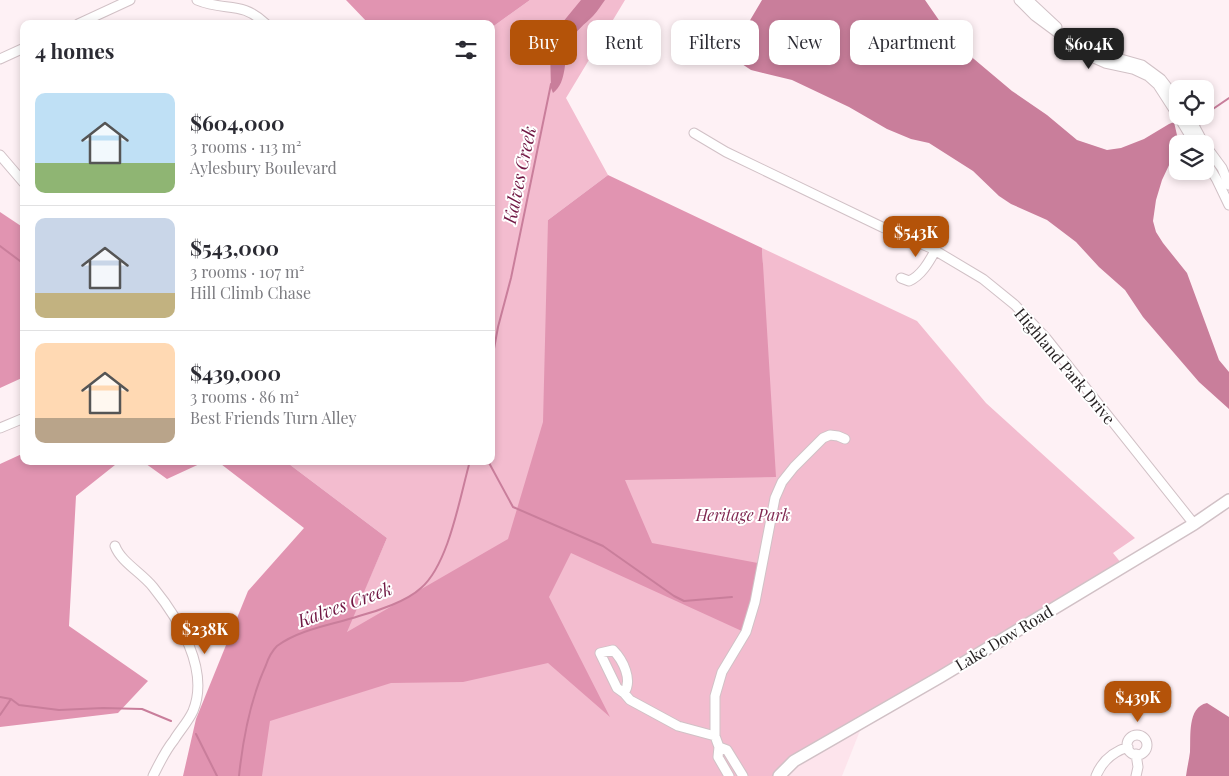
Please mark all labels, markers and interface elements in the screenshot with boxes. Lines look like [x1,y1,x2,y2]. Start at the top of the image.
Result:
chip: Buy [510,20,577,65]
chip: Rent [587,20,661,65]
chip: Filters [671,20,759,65]
chip: New [769,20,840,65]
chip: Apartment [850,20,973,65]
pin: $604K [1054,28,1124,70]
text: $604K [1065,33,1113,54]
text: 4 homes [35,36,114,64]
icon: filters [452,36,480,64]
map controls [1169,80,1214,180]
button: locate [1169,80,1214,125]
text: $604,000 [190,108,285,136]
icon: home [75,113,135,173]
water label: Kalves Creek [497,124,541,227]
button: layers [1169,135,1214,180]
text: 3 rooms · 113 m² [190,136,301,157]
text: Aylesbury Boulevard [190,157,337,178]
pin: $543K [881,216,951,258]
text: $543K [894,221,938,242]
text: $543,000 [190,233,279,261]
icon: home [75,238,135,298]
text: 3 rooms · 107 m² [190,261,305,282]
text: Hill Climb Chase [190,282,311,303]
street label: Highland Park Drive [1010,303,1120,428]
text: $439,000 [190,358,281,386]
icon: home [75,363,135,423]
text: 3 rooms · 86 m² [190,386,299,407]
text: Best Friends Turn Alley [190,407,357,428]
park label: Heritage Park [695,504,790,525]
water label: Kalves Creek [293,576,395,633]
street label: Lake Dow Road [951,600,1056,675]
pin: $238K [170,612,240,655]
text: $238K [182,618,228,639]
pin: $439K [1103,680,1173,723]
text: $439K [1115,686,1161,707]

